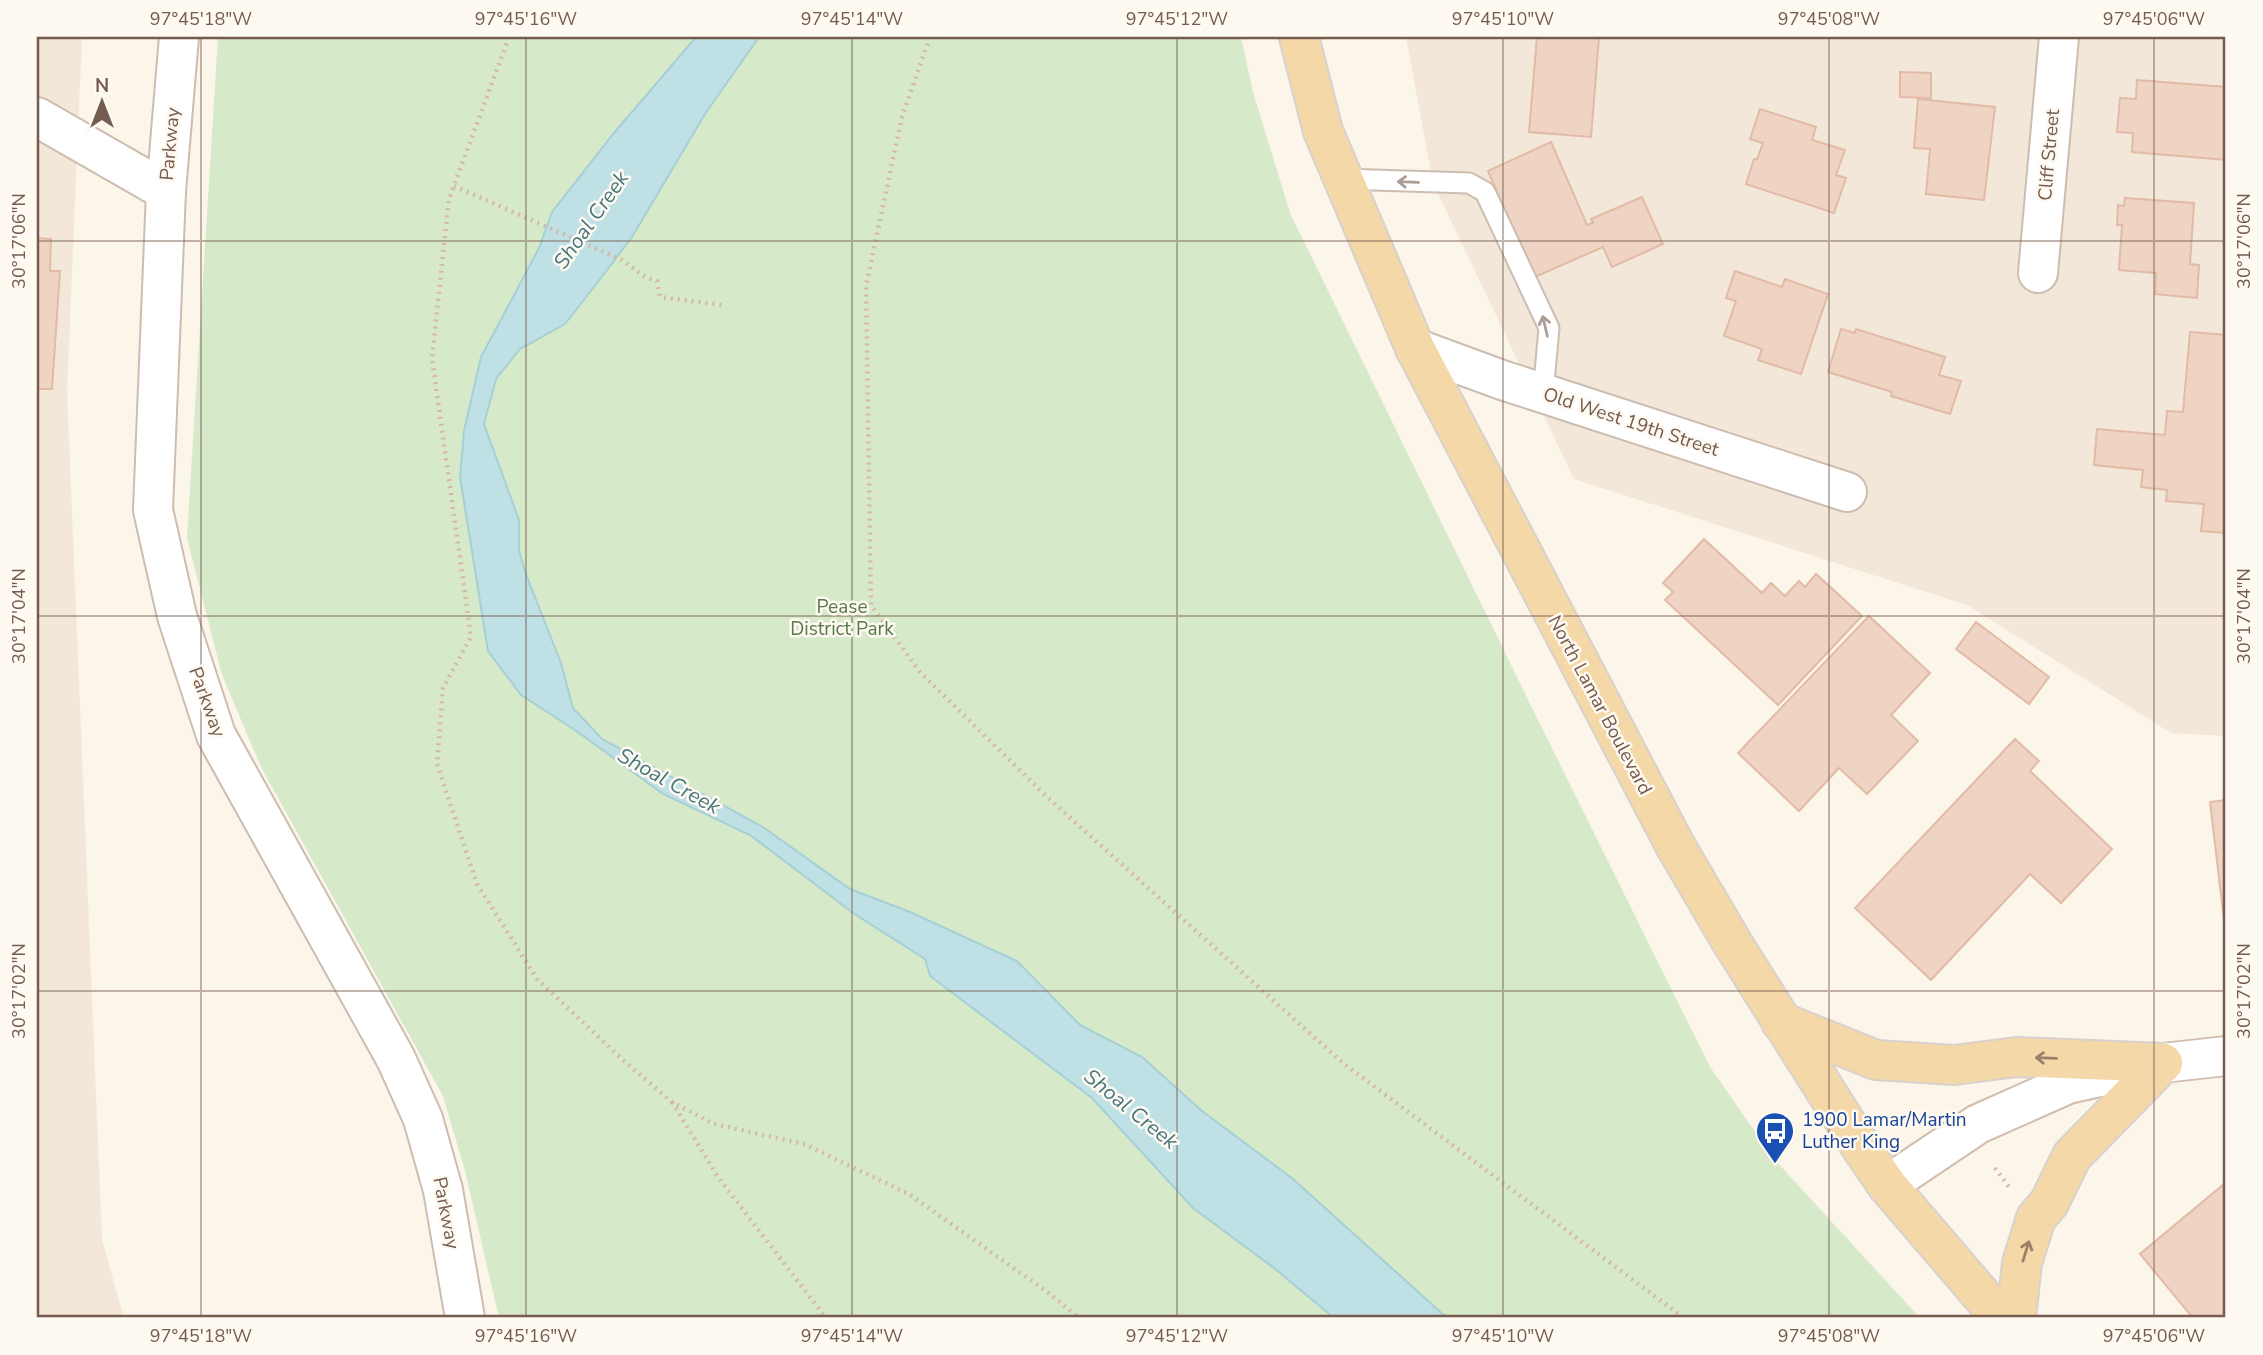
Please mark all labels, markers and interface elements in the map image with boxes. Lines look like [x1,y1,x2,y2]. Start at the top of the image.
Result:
text: 97°45'18"W [150,7,252,31]
text: 97°45'16"W [475,7,577,31]
text: 97°45'14"W [801,7,903,31]
text: 97°45'12"W [1126,7,1228,31]
text: 97°45'10"W [1452,7,1554,31]
text: 97°45'08"W [1778,7,1880,31]
text: 97°45'06"W [2103,7,2205,31]
north arrow [66,66,136,136]
text: N [95,73,109,99]
street label: Parkway [154,106,186,182]
street label: Cliff Street [2032,108,2066,202]
water label: Shoal Creek [547,165,635,275]
one-way arrow [1396,175,1419,188]
text: 30°17'06"N [7,193,31,289]
text: 30°17'06"N [2232,193,2256,289]
one-way arrow [1538,316,1551,338]
street label: Old West 19th Street [1540,381,1723,463]
text: 30°17'04"N [7,568,31,664]
text: 30°17'04"N [2232,568,2256,664]
park label: Pease District Park [790,594,894,642]
street label: North Lamar Boulevard [1542,611,1658,799]
street label: Parkway [182,663,232,741]
water label: Shoal Creek [613,741,726,821]
text: 30°17'02"N [7,943,31,1039]
text: 30°17'02"N [2232,943,2256,1039]
one-way arrow [2035,1052,2058,1065]
water label: Shoal Creek [1078,1062,1184,1156]
place label: 1900 Lamar/Martin Luther King [1802,1107,1967,1155]
bus stop icon: 1900 Lamar/Martin Luther King [1754,1110,1796,1165]
street label: Parkway [426,1175,466,1252]
one-way arrow [2020,1240,2033,1262]
text: 97°45'18"W [150,1324,252,1348]
text: 97°45'16"W [475,1324,577,1348]
text: 97°45'14"W [801,1324,903,1348]
text: 97°45'12"W [1126,1324,1228,1348]
text: 97°45'10"W [1452,1324,1554,1348]
text: 97°45'08"W [1778,1324,1880,1348]
text: 97°45'06"W [2103,1324,2205,1348]

